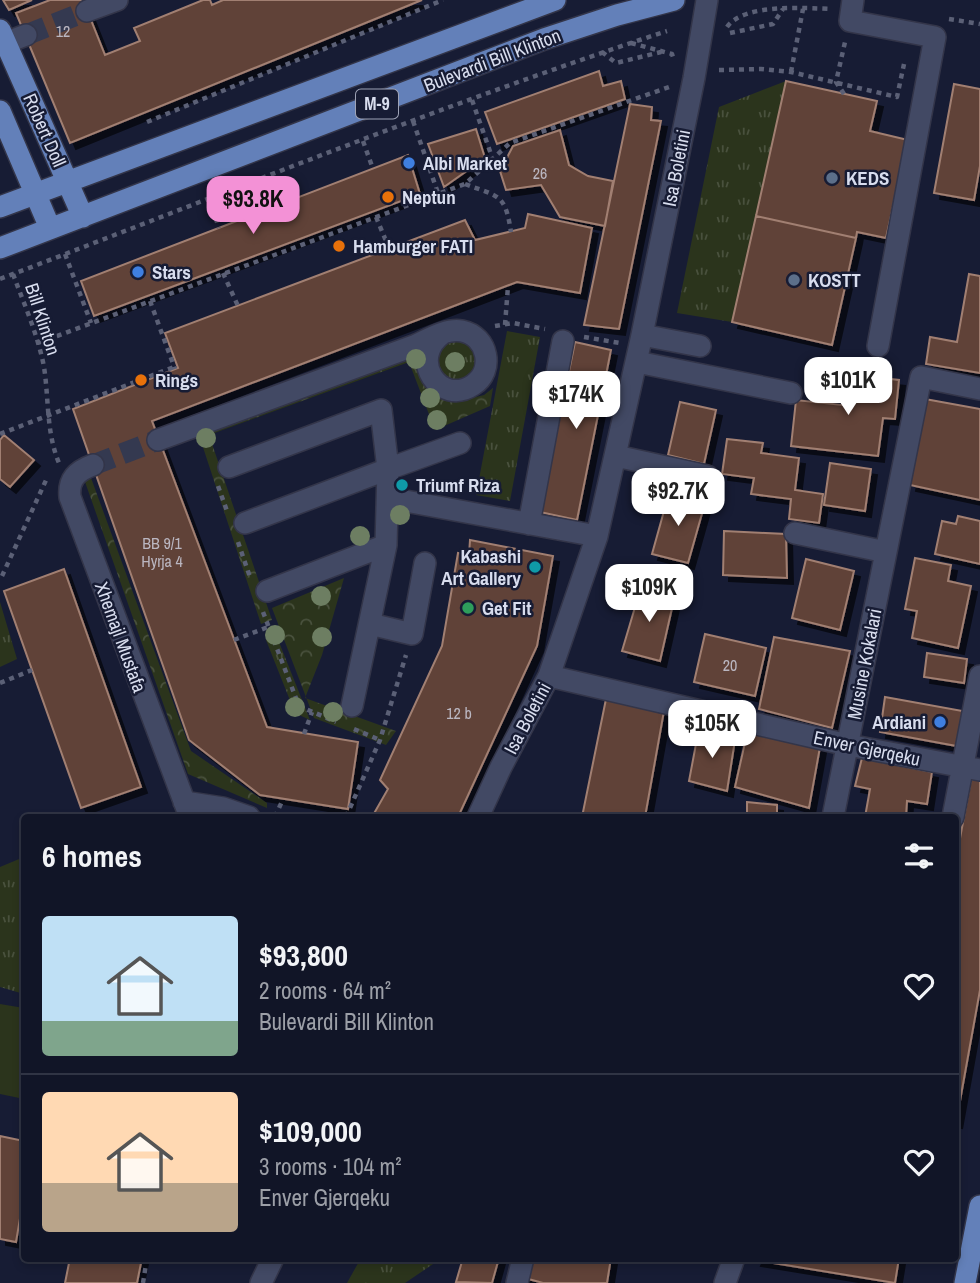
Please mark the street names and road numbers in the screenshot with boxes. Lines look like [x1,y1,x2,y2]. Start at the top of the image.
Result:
street label: Bulevardi Bill Klinton [420,22,564,98]
street label: Robert Doll [17,89,73,171]
road number: M-9 [356,90,398,119]
street label: Isa Boletini [656,127,696,209]
street label: Bill Klinton [19,280,67,358]
street label: Xhemajl Mustafa [89,578,153,696]
street label: Musine Kokalari [840,606,888,722]
street label: Isa Boletini [497,677,557,759]
street label: Enver Gjerqeku [811,724,923,772]

